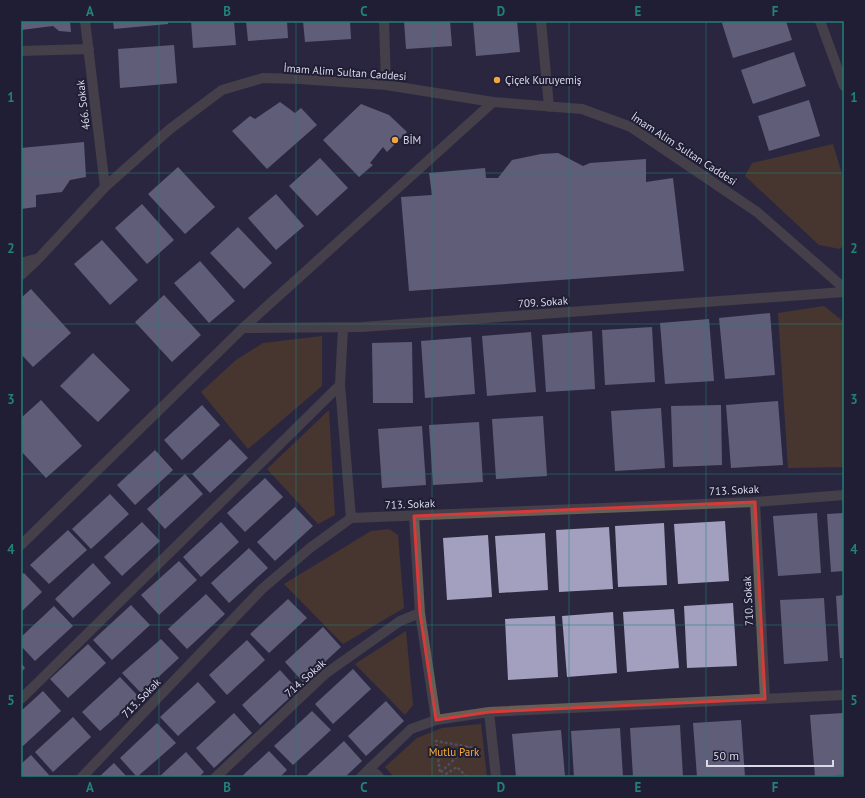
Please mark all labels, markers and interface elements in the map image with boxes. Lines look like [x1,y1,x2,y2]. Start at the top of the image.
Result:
text: A [86,3,94,20]
text: B [223,3,231,20]
text: C [360,3,368,20]
text: D [497,3,505,20]
text: E [635,3,642,20]
text: F [772,3,779,20]
street label: İmam Alim Sultan Caddesi [283,61,407,83]
place label: Çiçek Kuruyemiş [505,73,582,87]
marker: Çiçek Kuruyemiş [492,75,502,85]
street label: 466. Sokak [73,79,93,131]
text: 1 [7,89,15,106]
text: 1 [850,89,858,106]
street label: İmam Alim Sultan Caddesi [629,110,740,188]
place label: BİM [403,133,421,147]
marker: BİM [390,135,400,145]
text: 2 [7,240,15,257]
text: 2 [850,240,858,257]
street label: 709. Sokak [517,293,569,311]
text: 3 [7,391,15,408]
text: 3 [850,391,858,408]
street label: 713. Sokak [709,482,760,498]
street label: 713. Sokak [385,496,436,512]
text: 4 [7,541,15,558]
text: 4 [850,541,858,558]
street label: 710. Sokak [740,575,756,626]
street label: 714. Sokak [282,656,329,700]
street label: 713. Sokak [119,675,164,721]
text: 5 [7,692,15,709]
text: 5 [850,692,858,709]
scale bar [707,742,833,768]
park label: Mutlu Park [429,745,480,759]
text: 50 m [713,748,739,763]
text: A [86,779,94,796]
text: B [223,779,231,796]
text: C [360,779,368,796]
text: D [497,779,505,796]
text: E [635,779,642,796]
text: F [772,779,779,796]

